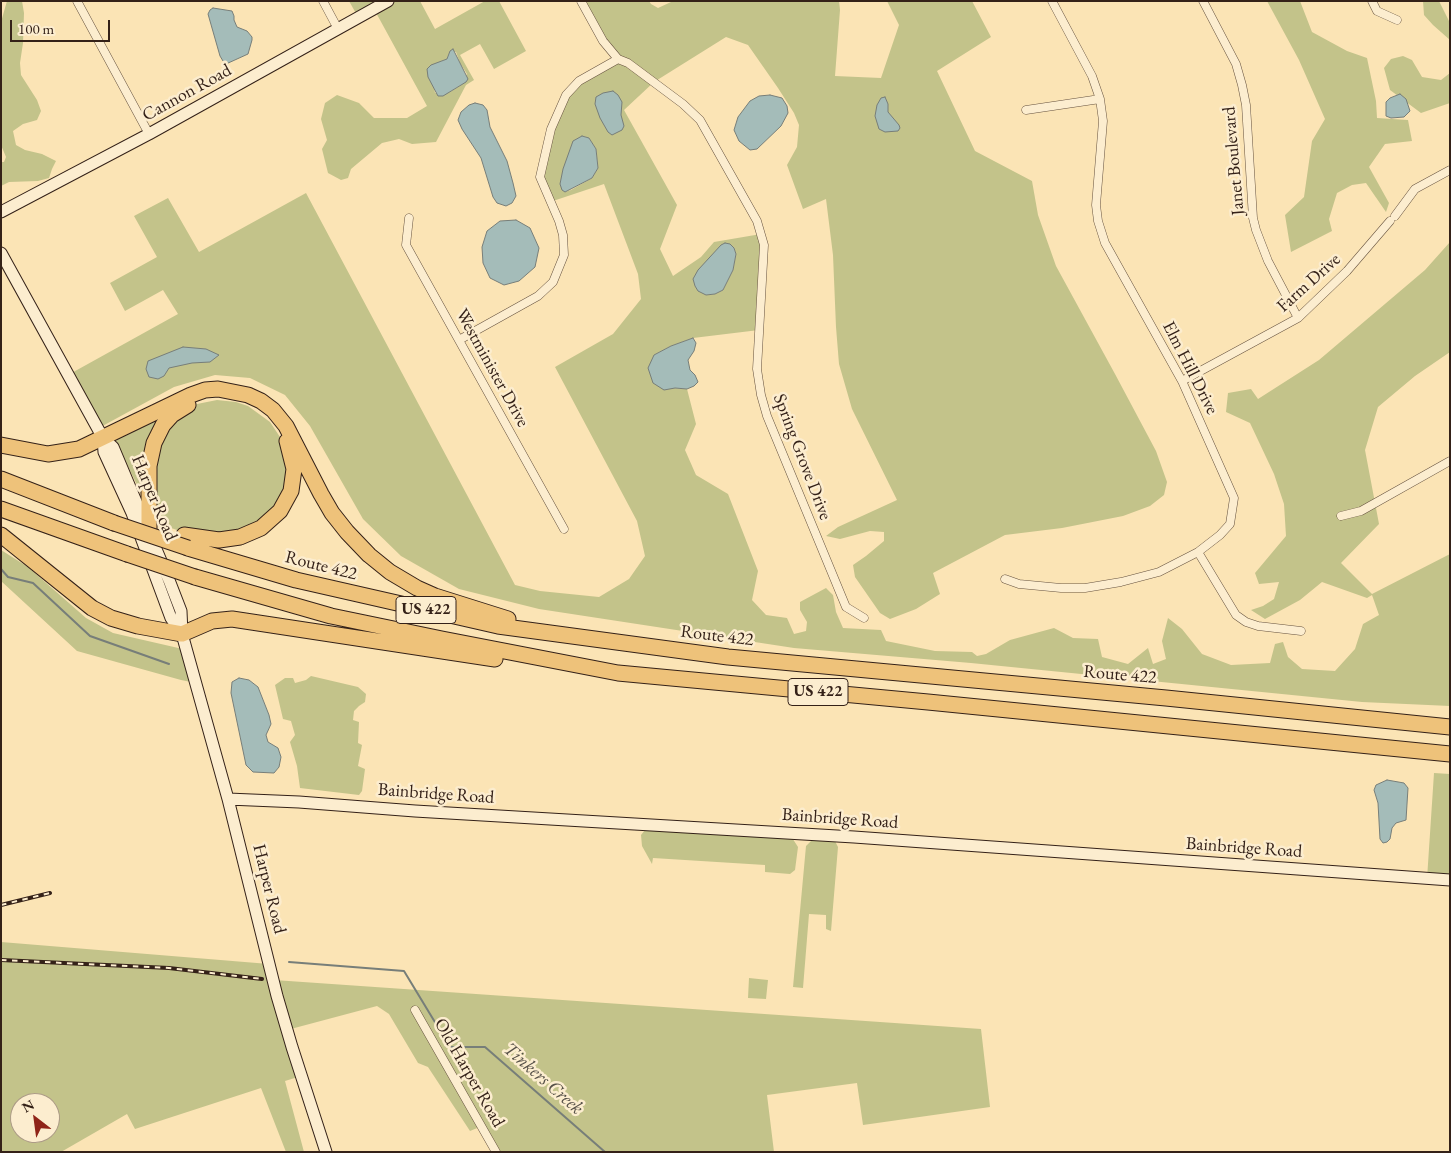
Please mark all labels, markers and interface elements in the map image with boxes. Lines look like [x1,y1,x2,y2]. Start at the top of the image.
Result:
scale bar [12,10,112,42]
text: 100 m [18,19,54,38]
street label: Cannon Road [139,60,235,126]
street label: Janet Boulevard [1218,106,1250,216]
street label: Farm Drive [1273,249,1345,317]
street label: Westminister Drive [451,305,533,431]
street label: Elm Hill Drive [1157,318,1223,418]
street label: Spring Grove Drive [768,391,836,523]
street label: Harper Road [126,452,182,544]
street label: Route 422 [283,547,359,585]
road number: US 422 [396,596,456,624]
street label: Route 422 [679,621,755,651]
street label: Route 422 [1082,661,1158,689]
road number: US 422 [788,679,848,706]
street label: Bainbridge Road [377,779,495,809]
street label: Bainbridge Road [781,804,899,834]
street label: Bainbridge Road [1185,833,1303,863]
street label: Harper Road [247,842,291,936]
street label: Old Harper Road [429,1015,509,1131]
water label: Tinkers Creek [498,1038,588,1120]
north arrow [10,1093,60,1143]
text: N [19,1095,37,1117]

